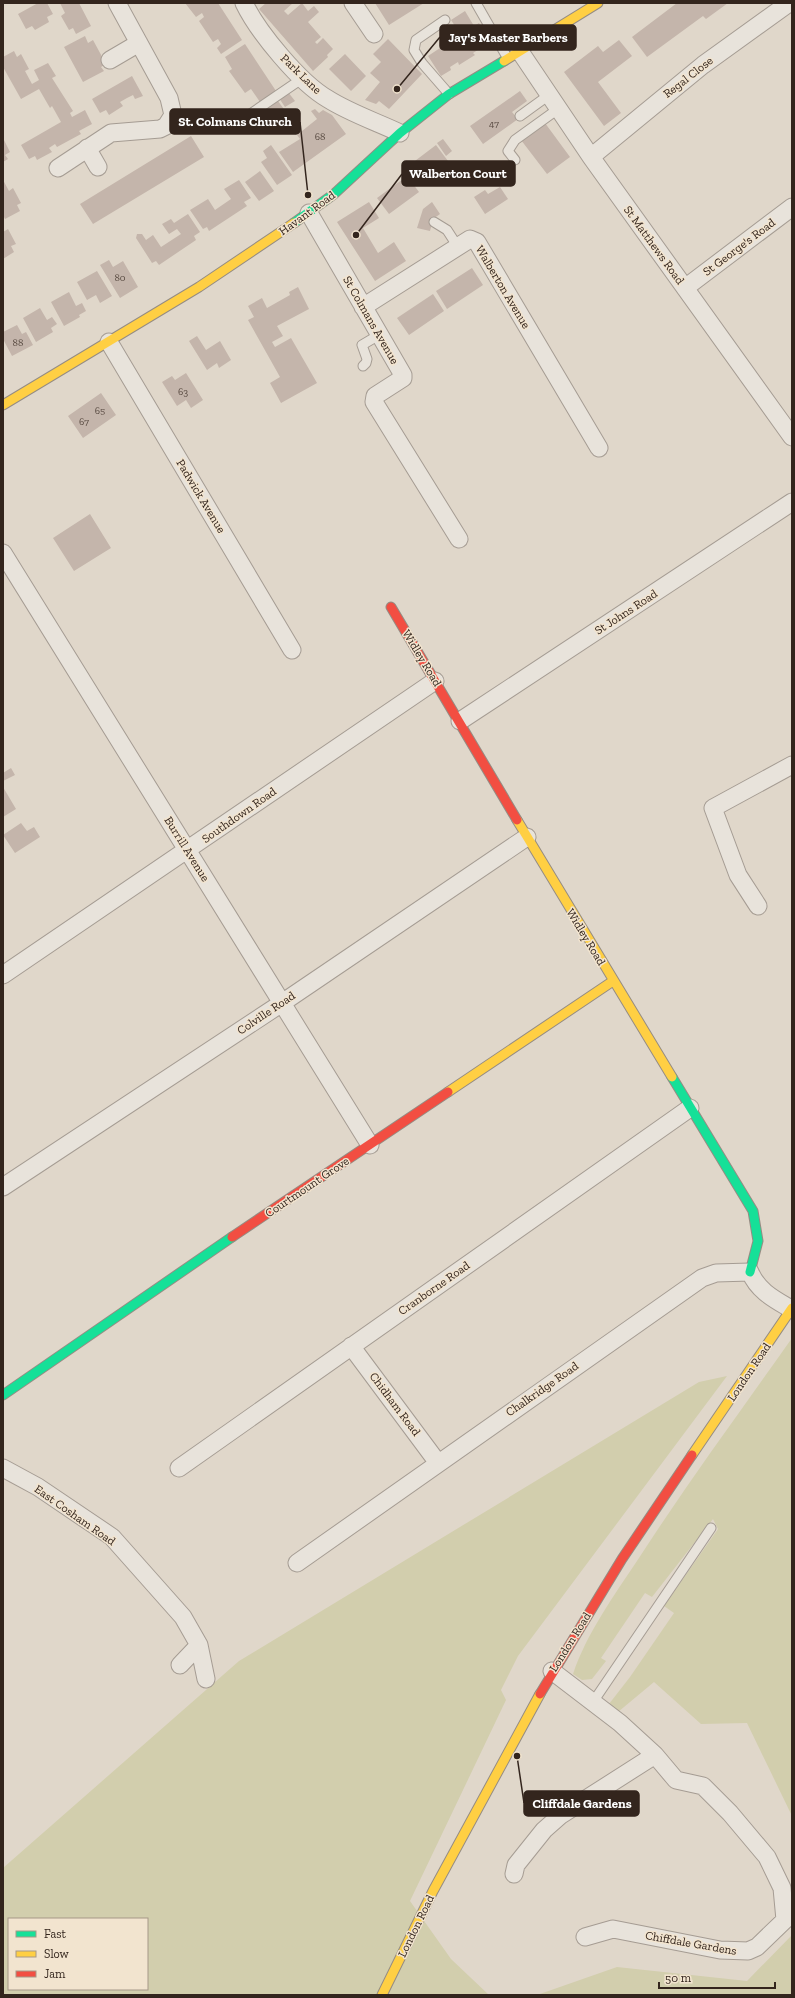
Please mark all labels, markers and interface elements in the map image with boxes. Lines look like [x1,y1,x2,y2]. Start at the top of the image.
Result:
callout: Jay's Master Barbers [440,25,576,50]
text: Jay's Master Barbers [448,30,568,45]
street label: Park Lane [278,51,325,97]
street label: Regal Close [660,53,716,101]
callout: St. Colmans Church [170,109,300,134]
text: St. Colmans Church [178,114,292,129]
house number: 47 [489,118,499,130]
house number: 68 [315,131,325,143]
callout: Walberton Court [402,161,515,186]
text: Walberton Court [409,166,508,181]
street label: Havant Road [276,188,338,238]
street label: St Matthews Road [621,203,687,287]
street label: St George's Road [700,215,778,279]
street label: Walberton Avenue [473,243,534,331]
house number: 80 [114,272,126,284]
street label: St Colmans Avenue [340,273,402,367]
house number: 88 [13,337,23,349]
house number: 63 [178,386,188,398]
house number: 65 [95,405,105,417]
house number: 67 [79,416,89,428]
street label: Padwick Avenue [173,456,229,536]
street label: St Johns Road [592,586,660,637]
street label: Widley Road [400,627,445,689]
street label: Southdown Road [199,784,279,846]
street label: Burrill Avenue [161,814,213,884]
street label: Widley Road [564,906,609,968]
street label: Colville Road [234,988,298,1038]
street label: Courtmount Grove [262,1154,352,1220]
street label: Cranborne Road [396,1258,473,1318]
street label: London Road [724,1340,774,1404]
street label: Chalkridge Road [503,1359,581,1419]
street label: Chidham Road [367,1370,424,1439]
street label: East Cosham Road [32,1482,119,1548]
street label: London Road [546,1609,594,1674]
callout: Cliffdale Gardens [524,1791,639,1816]
text: Cliffdale Gardens [532,1796,632,1811]
street label: London Road [395,1892,437,1960]
legend [8,1918,148,1990]
text: Fast [44,1927,67,1941]
street label: Chiffdale Gardens [644,1928,738,1958]
text: Slow [44,1947,70,1961]
scale bar [659,1964,775,1990]
text: Jam [44,1967,66,1981]
text: 50 m [665,1971,692,1985]

